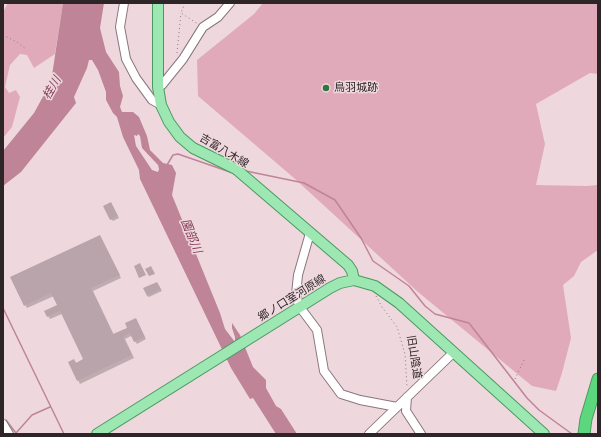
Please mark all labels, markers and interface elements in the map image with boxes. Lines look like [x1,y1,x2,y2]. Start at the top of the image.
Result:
water label: 桂川 [40,74,64,102]
place label: 鳥羽城跡 [334,81,378,95]
marker: 鳥羽城跡 [321,83,331,93]
street label: 吉富八木線 [197,131,251,171]
water label: 園部川 [178,217,204,255]
street label: 郷ノ口室河原線 [256,272,328,324]
street label: 旧山陰道 [404,334,424,380]

